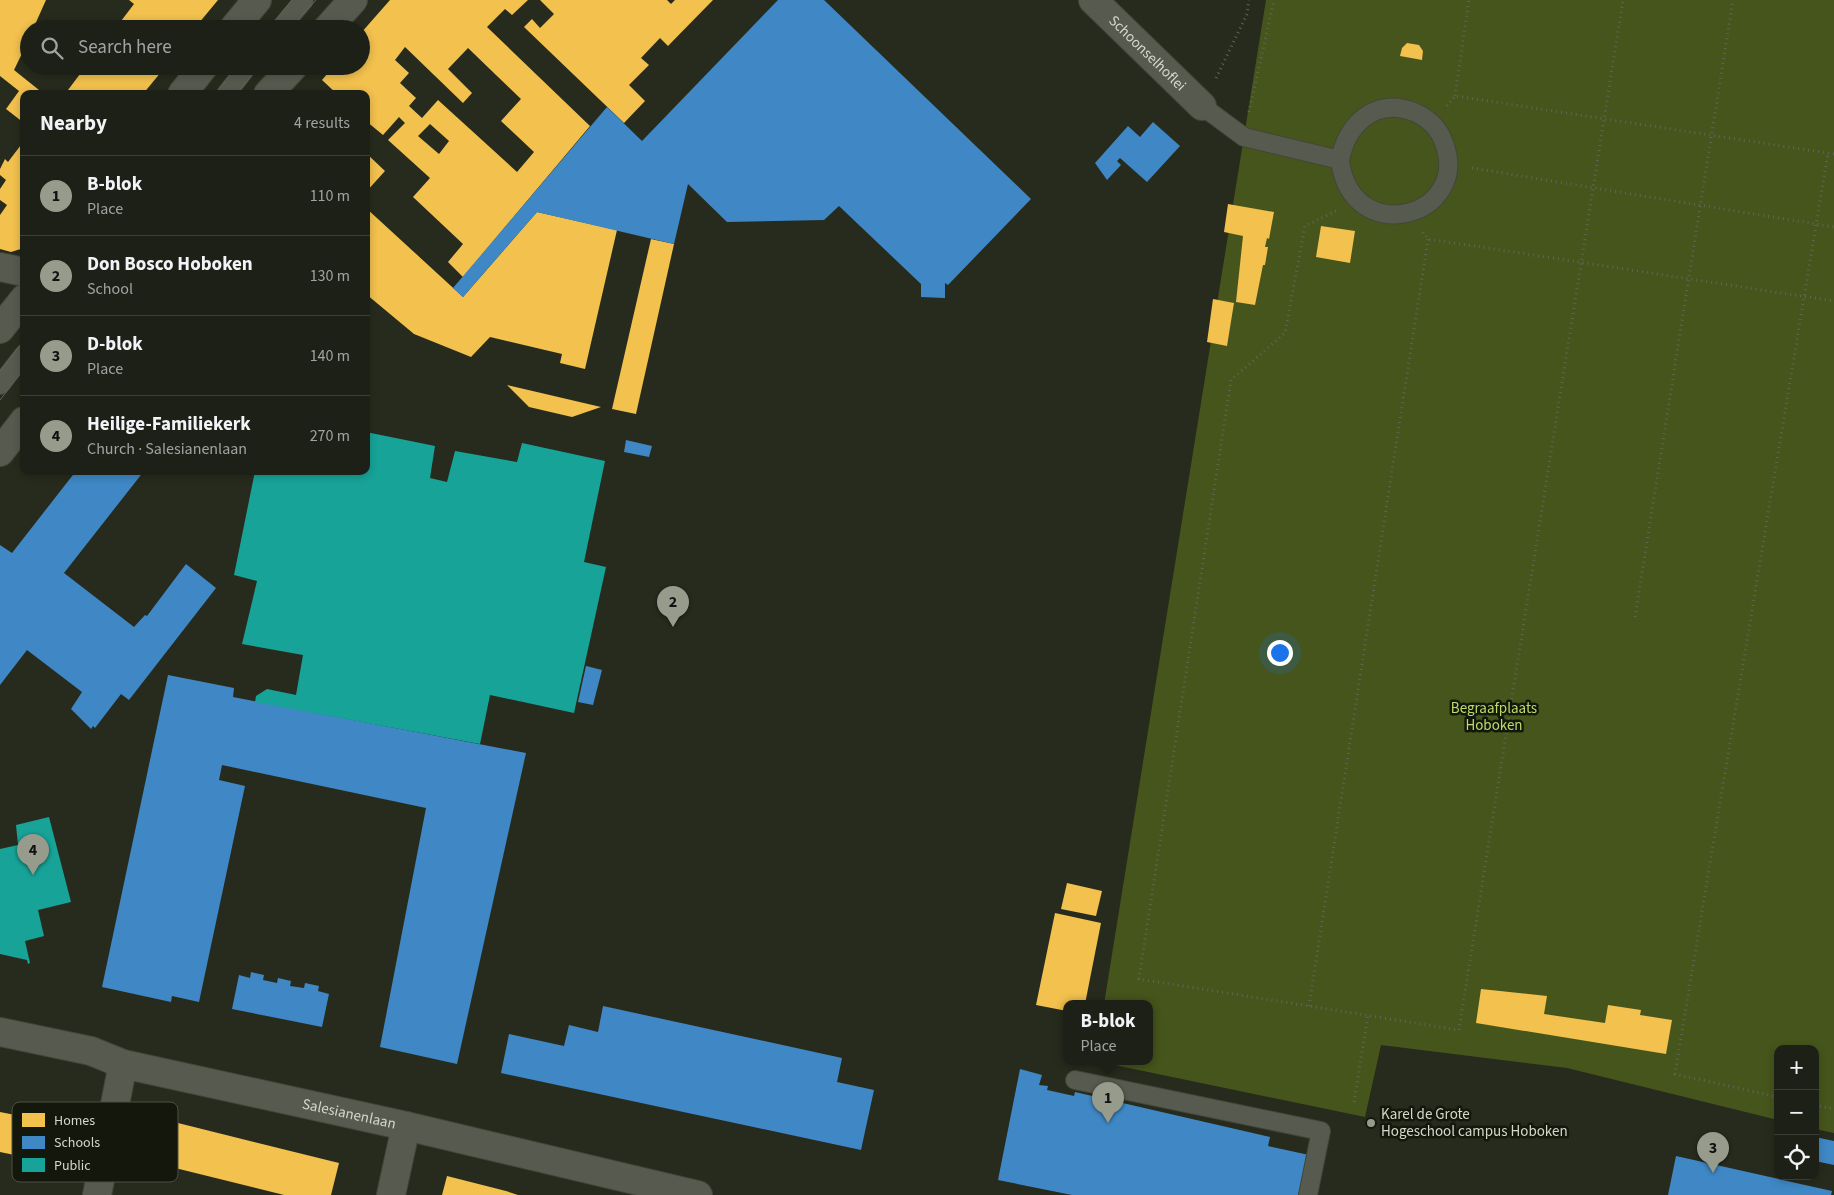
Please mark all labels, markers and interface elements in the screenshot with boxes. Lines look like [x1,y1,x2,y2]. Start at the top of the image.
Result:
street label: Schoonselhoflei [1104,11,1191,96]
search box [20,20,370,75]
icon: search [38,34,66,62]
text: Search here [78,34,172,61]
text: Nearby [40,108,107,138]
text: 4 results [294,112,350,134]
text: B-blok [87,171,142,198]
text: 1 [52,185,60,207]
text: 110 m [310,185,350,207]
text: Place [87,198,123,220]
text: Don Bosco Hoboken [87,251,253,278]
text: 2 [52,265,60,287]
text: 130 m [310,265,350,287]
text: School [87,278,133,300]
text: D-blok [87,331,143,358]
text: 3 [52,345,60,367]
text: 140 m [310,345,350,367]
text: Place [87,358,123,380]
text: Heilige-Familiekerk [87,411,251,438]
text: 4 [52,425,60,447]
text: 270 m [310,425,350,447]
text: Church · Salesianenlaan [87,438,247,460]
pin: 2 [657,586,689,627]
your location [1267,640,1293,666]
park label: Begraafplaats Hoboken [1451,698,1537,736]
pin: 4 [17,834,49,875]
popup [1063,1000,1153,1065]
text: B-blok [1080,1008,1136,1035]
text: Place [1080,1035,1117,1057]
map controls [1774,1045,1819,1180]
button: + [1774,1045,1819,1090]
pin: 1 [1092,1082,1124,1123]
button: − [1774,1090,1819,1135]
street label: Salesianenlaan [300,1094,398,1135]
legend [12,1102,178,1182]
place label: Karel de Grote Hogeschool campus Hoboken [1381,1104,1568,1142]
text: Homes [54,1111,95,1131]
marker: Karel de Grote Hogeschool campus Hoboken [1365,1117,1377,1129]
pin: 3 [1697,1132,1729,1173]
text: Schools [54,1133,100,1153]
button: locate [1774,1135,1819,1180]
text: Public [54,1156,91,1176]

